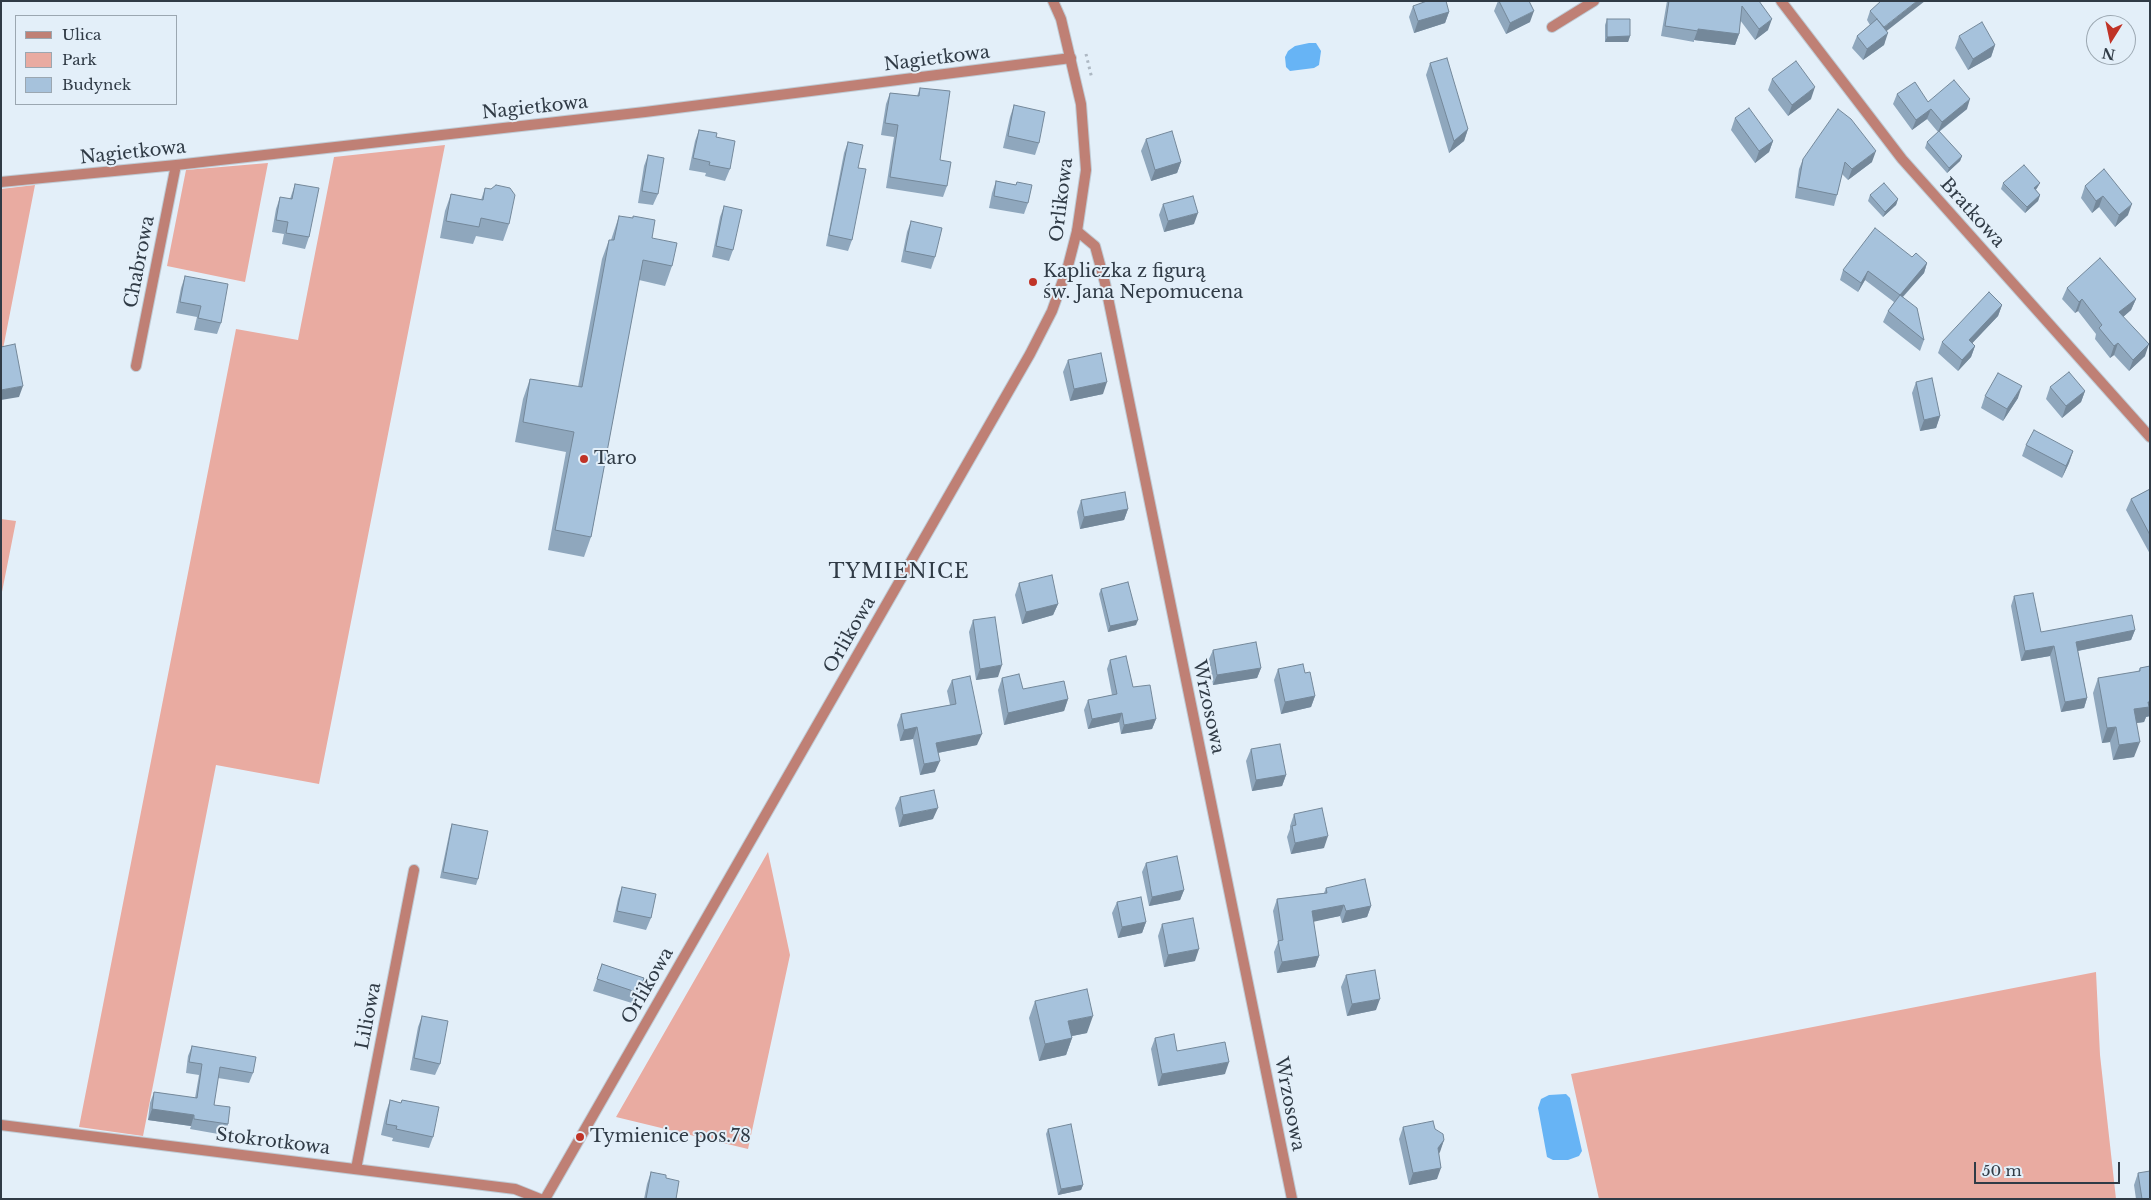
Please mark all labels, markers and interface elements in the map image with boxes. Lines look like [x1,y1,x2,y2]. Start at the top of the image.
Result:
legend [15,15,178,105]
north arrow [2086,15,2136,65]
text: Ulica [62,25,101,44]
street label: Nagietkowa [883,42,991,76]
text: N [2101,44,2117,64]
text: Park [62,50,97,69]
text: Budynek [62,75,131,94]
street label: Nagietkowa [481,92,589,124]
street label: Nagietkowa [79,137,187,169]
street label: Orlikowa [1046,157,1078,243]
street label: Bratkowa [1935,174,2009,252]
street label: Chabrowa [120,214,160,310]
place label: Kapliczka z figurą św. Jana Nepomucena [1043,261,1243,304]
marker: Kapliczka z figurą św. Jana Nepomucena [1027,276,1039,288]
place label: Taro [594,448,637,470]
marker: Taro [578,453,590,465]
district label: TYMIENICE [827,560,971,584]
street label: Orlikowa [820,593,880,677]
street label: Wrzosowa [1188,658,1228,756]
street label: Orlikowa [618,944,678,1028]
street label: Liliowa [352,981,386,1051]
street label: Wrzosowa [1269,1055,1309,1153]
street label: Stokrotkowa [215,1124,331,1160]
place label: Tymienice pos.78 [590,1126,751,1148]
marker: Tymienice pos.78 [574,1131,586,1143]
scale bar [1976,1152,2122,1184]
text: 50 m [1982,1161,2022,1180]

